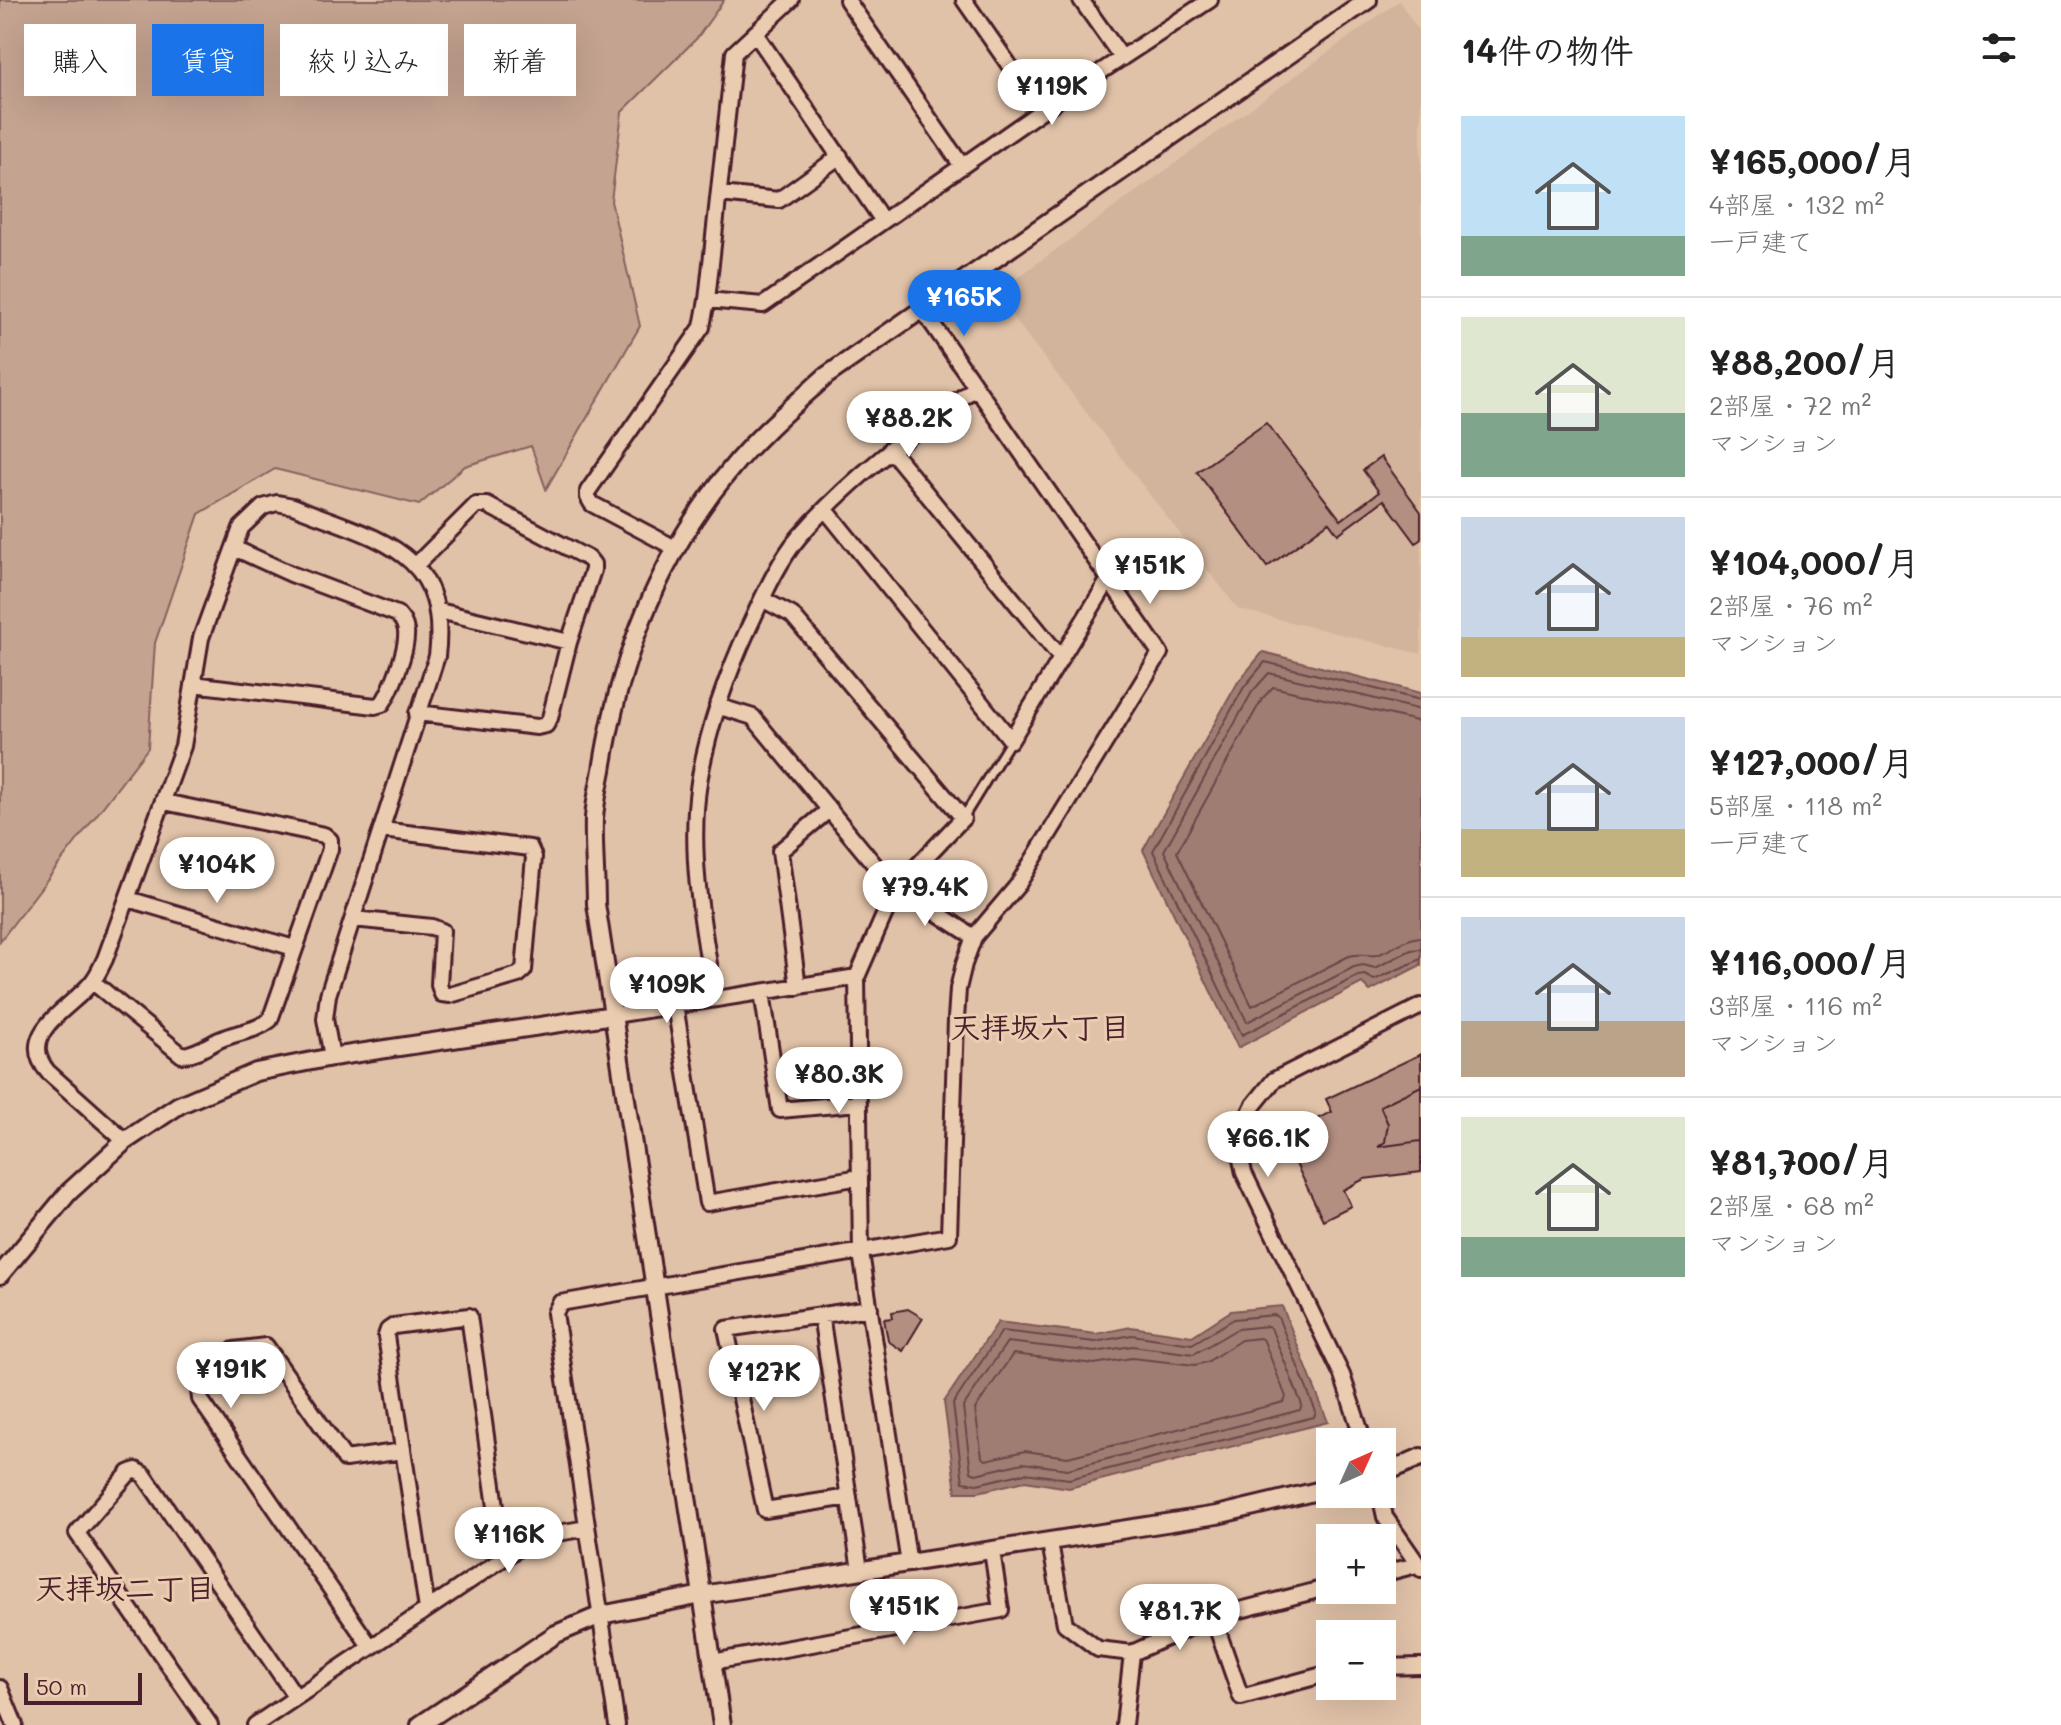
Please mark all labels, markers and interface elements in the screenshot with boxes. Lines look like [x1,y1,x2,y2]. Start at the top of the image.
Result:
chip: 購入 [24,24,136,96]
chip: 賃貸 [152,24,264,96]
chip: 絞り込み [280,24,448,96]
chip: 新着 [464,24,576,96]
icon: filters [1977,26,2021,70]
text: 14件の物件 [1461,27,1634,72]
pin: ¥119K [996,59,1108,127]
text: ¥119K [1016,68,1088,102]
text: ¥165,000/月 [1709,138,1917,183]
icon: home [1525,148,1621,244]
text: 4部屋 · 132 m² [1709,187,1884,221]
text: 一戸建て [1709,224,1813,258]
pin: ¥165K [908,270,1020,338]
text: ¥165K [926,279,1002,313]
text: ¥88,200/月 [1709,339,1900,384]
icon: home [1525,349,1621,445]
text: 2部屋 · 72 m² [1709,388,1871,422]
pin: ¥88.2K [844,391,974,459]
text: ¥88.2K [865,400,953,434]
text: マンション [1709,425,1838,459]
pin: ¥151K [1094,538,1206,606]
text: ¥104,000/月 [1709,539,1920,584]
text: ¥151K [1114,547,1186,581]
icon: home [1525,549,1621,645]
text: 2部屋 · 76 m² [1709,588,1873,622]
text: マンション [1709,625,1838,659]
text: ¥127,000/月 [1709,739,1914,784]
icon: home [1525,749,1621,845]
text: 5部屋 · 118 m² [1709,788,1882,822]
text: 一戸建て [1709,825,1813,859]
pin: ¥104K [161,837,273,905]
text: ¥104K [178,846,256,880]
pin: ¥79.4K [860,860,990,928]
text: ¥79.4K [881,869,969,903]
text: ¥116,000/月 [1709,939,1912,984]
icon: home [1525,949,1621,1045]
pin: ¥109K [611,957,723,1025]
text: ¥109K [628,966,706,1000]
text: 3部屋 · 116 m² [1709,988,1882,1022]
district label: 天拝坂六丁目 [950,1006,1130,1046]
text: マンション [1709,1025,1838,1059]
pin: ¥80.3K [774,1047,904,1115]
text: ¥80.3K [794,1056,884,1090]
pin: ¥66.1K [1203,1111,1333,1179]
text: ¥66.1K [1225,1120,1311,1154]
text: ¥81,700/月 [1709,1139,1894,1184]
icon: home [1525,1149,1621,1245]
text: 2部屋 · 68 m² [1709,1188,1874,1222]
text: マンション [1709,1225,1838,1259]
pin: ¥191K [175,1342,287,1410]
pin: ¥127K [708,1345,820,1413]
text: ¥191K [195,1351,267,1385]
text: ¥127K [727,1354,801,1388]
north arrow [1316,1428,1396,1508]
map controls [1316,1428,1396,1700]
pin: ¥116K [453,1507,565,1575]
text: ¥116K [473,1516,545,1550]
button: + [1316,1524,1396,1604]
district label: 天拝坂二丁目 [35,1567,215,1607]
pin: ¥151K [848,1579,960,1647]
pin: ¥81.7K [1115,1584,1245,1652]
text: ¥151K [868,1588,940,1622]
text: ¥81.7K [1138,1593,1222,1627]
button: − [1316,1620,1396,1700]
scale bar [24,1669,142,1705]
text: 50 m [36,1672,87,1701]

